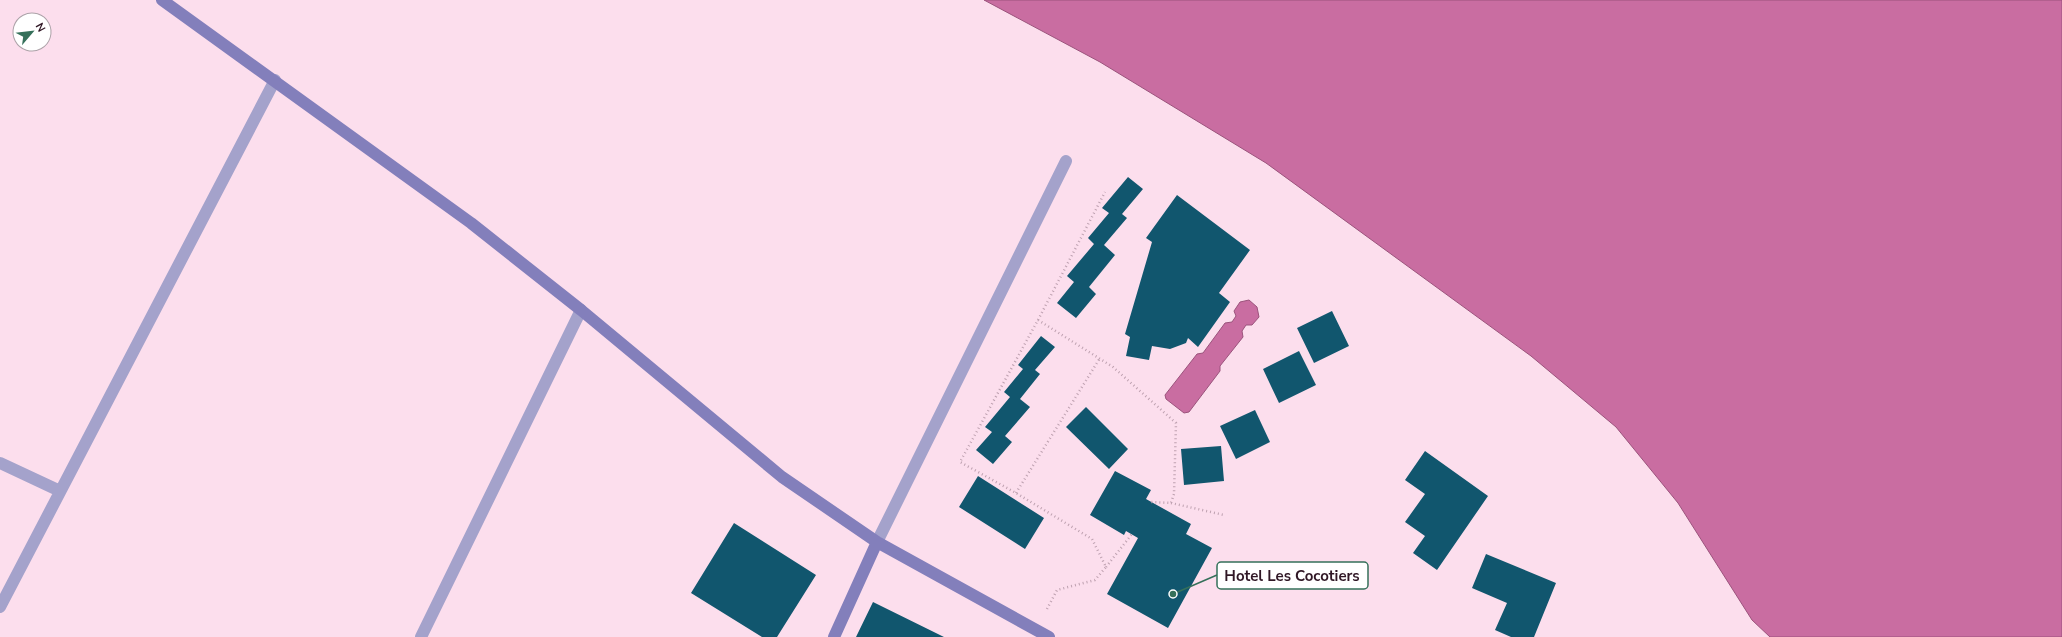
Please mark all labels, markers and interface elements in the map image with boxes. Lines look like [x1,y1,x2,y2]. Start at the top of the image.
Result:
north arrow [12,12,52,52]
text: N [32,20,49,35]
callout: Hotel Les Cocotiers [1217,562,1368,589]
text: Hotel Les Cocotiers [1224,566,1360,586]

